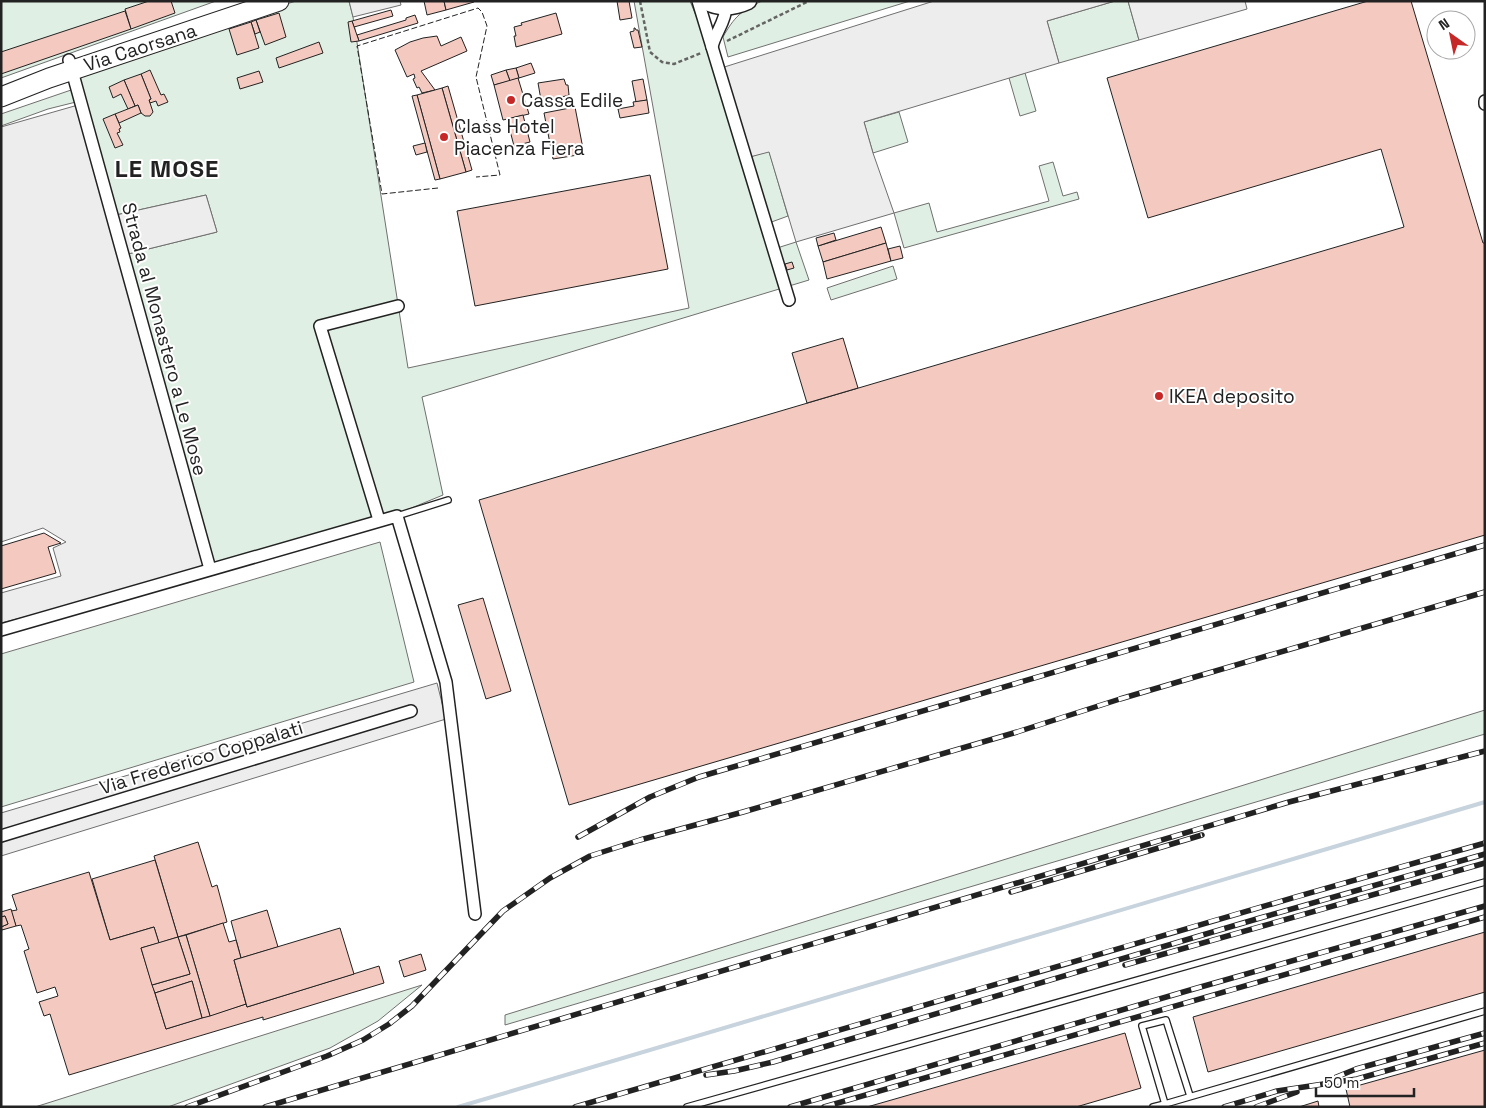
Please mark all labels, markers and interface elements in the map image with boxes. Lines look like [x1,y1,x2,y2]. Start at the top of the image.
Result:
north arrow [1426,10,1476,60]
text: N [1435,14,1453,34]
street label: Via Caorsana [81,17,200,77]
place label: Cassa Edile [521,88,623,113]
marker: Cassa Edile [505,94,517,106]
place label: Class Hotel Piacenza Fiera [454,114,585,161]
marker: Class Hotel Piacenza Fiera [438,131,450,143]
district label: LE MOSE [115,153,219,184]
street label: Strada al Monastero a Le Mose [116,200,213,478]
place label: IKEA deposito [1169,384,1295,409]
marker: IKEA deposito [1153,390,1165,402]
street label: Via Frederico Coppalati [96,715,306,800]
scale bar [1316,1066,1414,1098]
text: 50 m [1324,1073,1359,1092]

